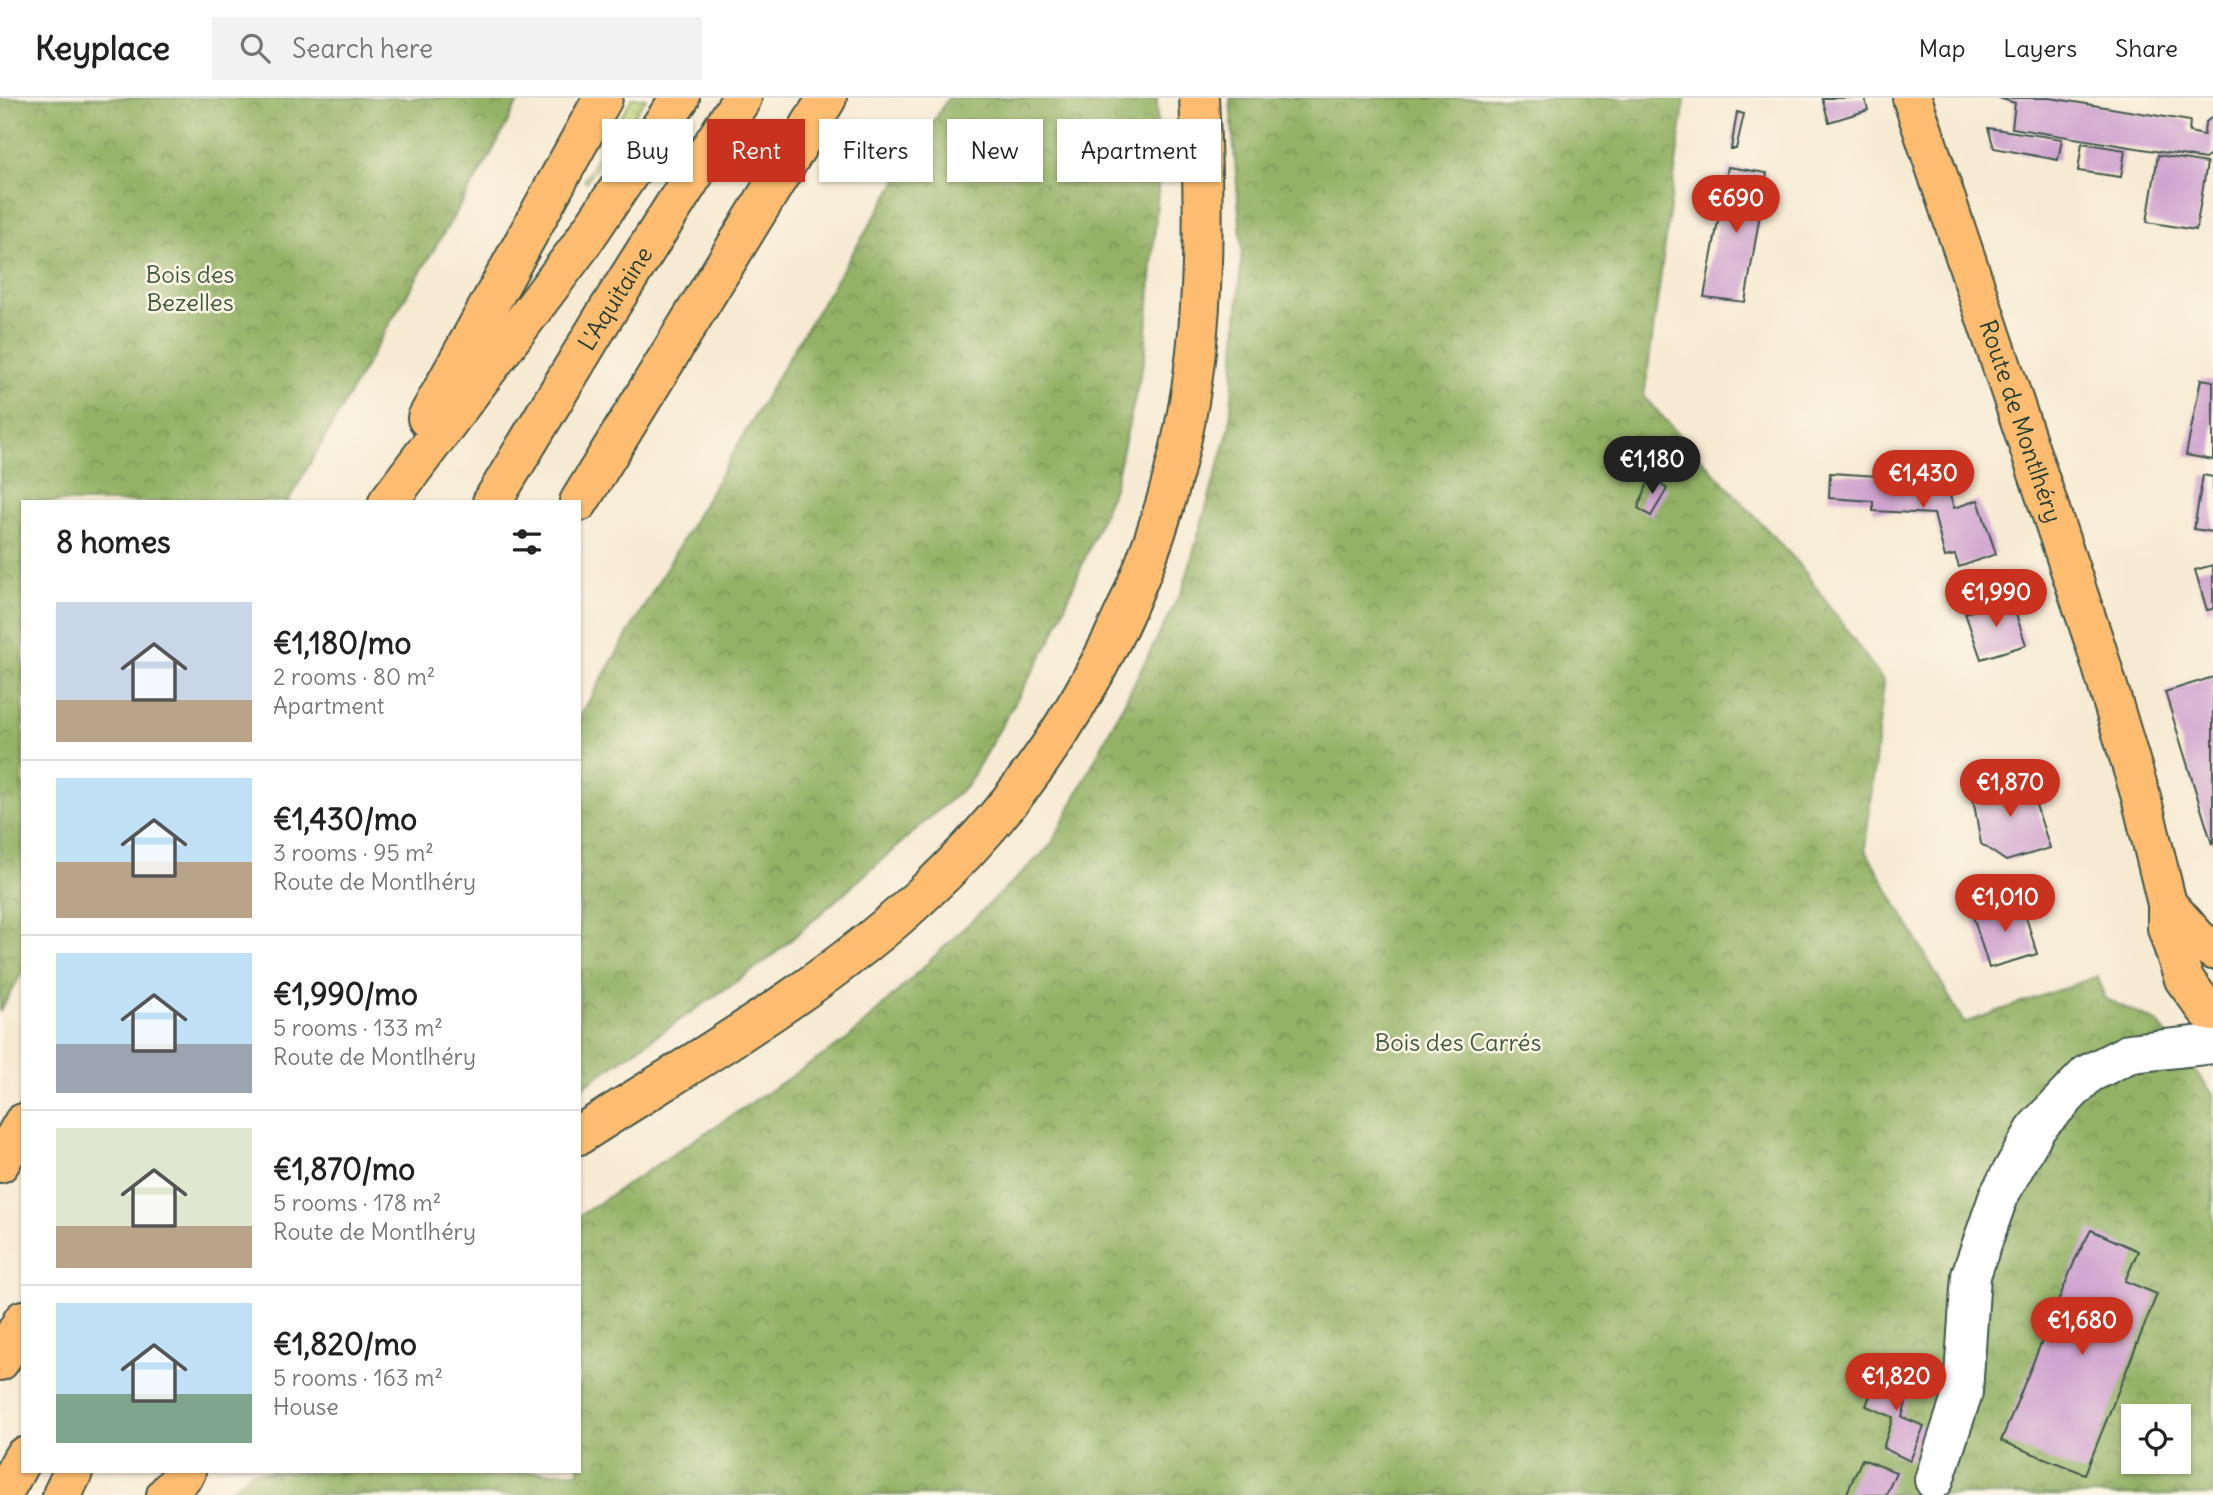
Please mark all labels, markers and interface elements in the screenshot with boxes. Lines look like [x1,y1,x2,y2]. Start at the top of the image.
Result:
search box [212,17,702,80]
text: Keyplace [35,27,170,69]
icon: search [236,29,274,67]
text: Search here [292,32,433,65]
text: Map [1919,33,1965,63]
text: Layers [2003,33,2077,63]
text: Share [2115,33,2178,63]
chip: Buy [602,119,693,182]
chip: Rent [707,119,805,182]
chip: Filters [819,119,933,182]
chip: New [947,119,1043,182]
chip: Apartment [1057,119,1221,182]
pin: €690 [1695,176,1777,235]
text: €690 [1708,183,1764,212]
street label: L'Aquitaine [571,240,658,355]
park label: Bois des Bezelles [145,259,235,317]
street label: Route de Montlhéry [1973,316,2069,526]
pin: €1,180 [1595,436,1709,496]
text: €1,180 [1619,444,1685,473]
pin: €1,430 [1866,450,1980,510]
text: €1,430 [1888,458,1958,487]
text: 8 homes [56,523,171,561]
icon: filters [508,523,546,561]
pin: €1,990 [1939,570,2053,629]
text: €1,990 [1961,577,2031,606]
text: €1,180/mo [273,624,411,662]
icon: home [112,630,196,714]
text: 2 rooms · 80 m² [273,662,435,691]
text: Apartment [273,691,385,720]
pin: €1,870 [1953,760,2067,819]
text: €1,870 [1976,767,2044,796]
text: €1,430/mo [273,800,417,838]
icon: home [112,806,196,890]
text: 3 rooms · 95 m² [273,838,434,867]
text: Route de Montlhéry [273,867,476,896]
pin: €1,010 [1948,874,2062,934]
text: €1,010 [1971,882,2039,911]
text: €1,990/mo [273,975,418,1013]
icon: home [112,981,196,1065]
text: 5 rooms · 133 m² [273,1013,443,1042]
park label: Bois des Carrés [1375,1027,1541,1057]
text: Route de Montlhéry [273,1042,476,1071]
text: €1,870/mo [273,1150,415,1188]
icon: home [112,1156,196,1240]
text: 5 rooms · 178 m² [273,1188,441,1217]
text: Route de Montlhéry [273,1217,476,1246]
pin: €1,680 [2025,1298,2139,1357]
text: €1,680 [2047,1305,2117,1334]
text: €1,820/mo [273,1325,417,1363]
icon: home [112,1331,196,1415]
pin: €1,820 [1839,1354,1953,1413]
text: €1,820 [1861,1361,1931,1390]
text: 5 rooms · 163 m² [273,1363,443,1392]
text: House [273,1392,339,1421]
map controls [2121,1404,2191,1474]
button: locate [2121,1404,2191,1474]

